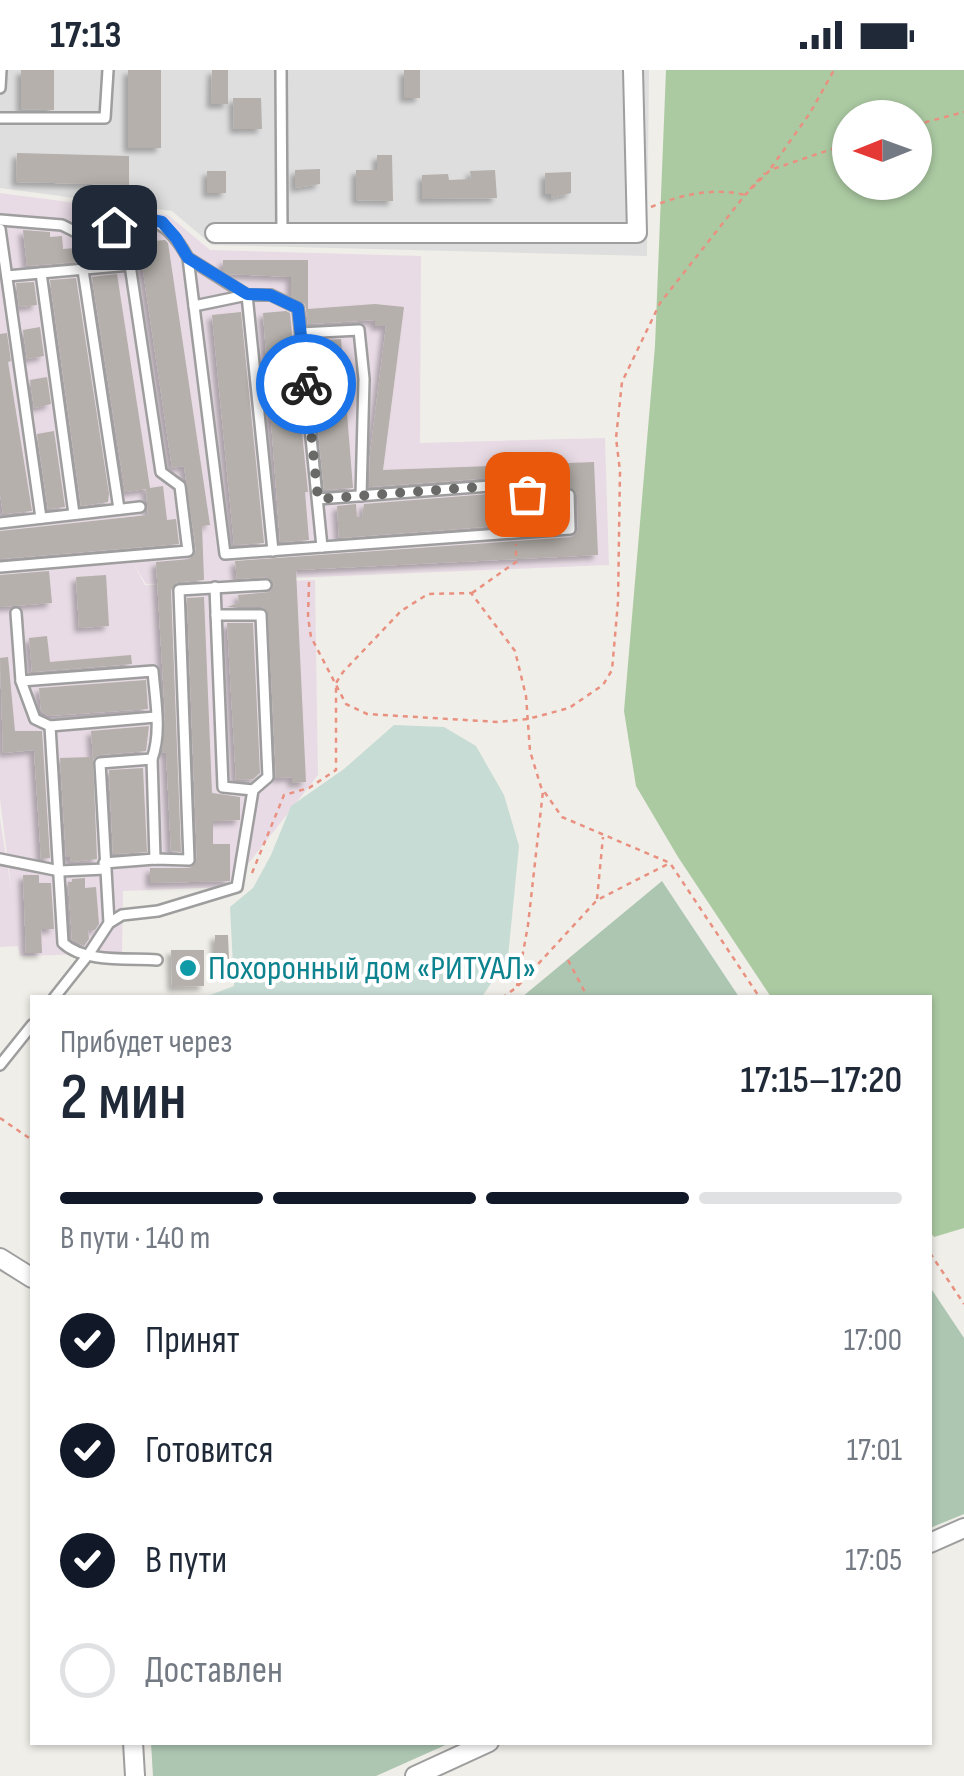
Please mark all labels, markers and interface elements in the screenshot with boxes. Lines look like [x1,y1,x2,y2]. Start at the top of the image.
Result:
text: 17:13 [50,13,121,58]
north arrow [832,100,932,200]
map controls [832,100,932,200]
pin [72,185,157,270]
icon: home [87,200,142,255]
courier [256,334,356,434]
icon: bike [279,357,334,412]
pin [485,452,570,537]
icon: bag [500,467,555,522]
place label: Похоронный дом «РИТУАЛ» [208,947,536,990]
marker: Похоронный дом «РИТУАЛ» [177,957,199,979]
text: Прибудет через [60,1023,232,1062]
text: 17:15–17:20 [741,1058,902,1103]
text: 2 мин [60,1060,187,1138]
text: В пути · 140 m [60,1219,210,1258]
icon: check [60,1313,115,1368]
text: Принят [145,1318,240,1363]
text: 17:00 [844,1321,902,1360]
icon: check [60,1423,115,1478]
text: Готовится [145,1428,274,1473]
text: 17:01 [847,1431,902,1470]
icon: check [60,1533,115,1588]
text: В пути [145,1538,227,1583]
text: 17:05 [845,1541,902,1580]
text: Доставлен [145,1648,283,1693]

